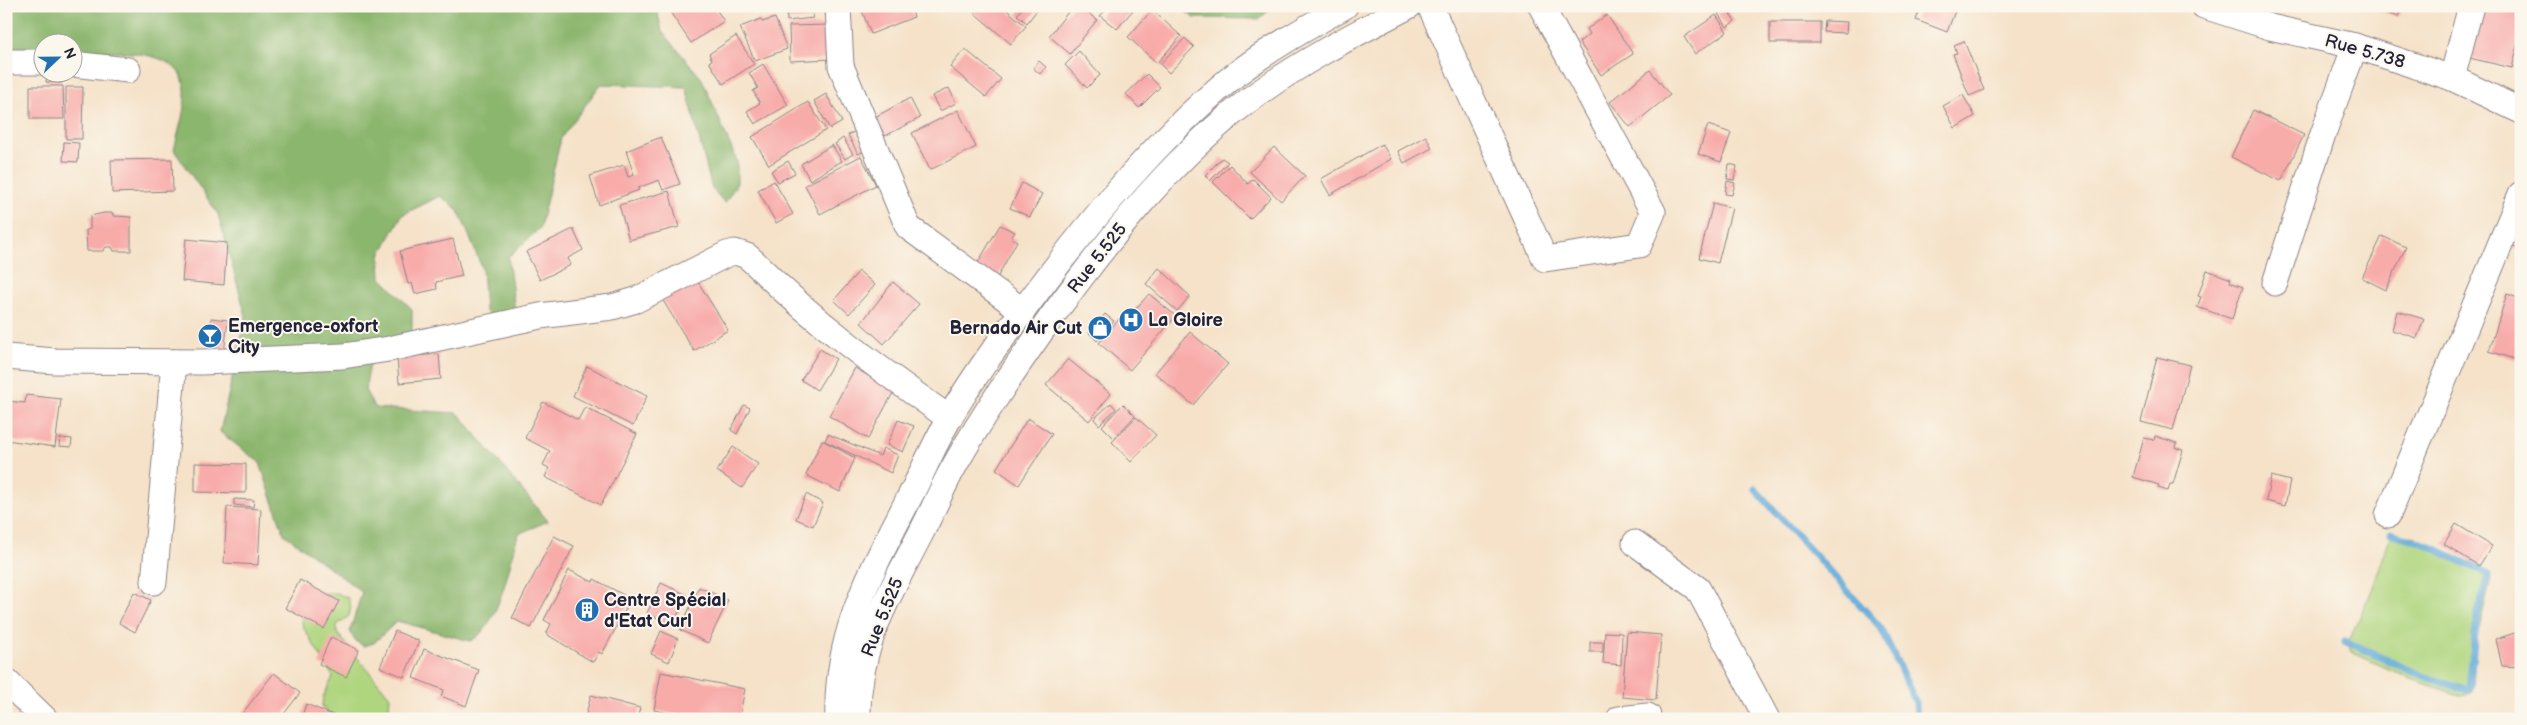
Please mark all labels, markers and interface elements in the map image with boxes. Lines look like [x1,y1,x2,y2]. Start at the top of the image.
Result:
street label: Rue 5.738 [2322,30,2407,73]
north arrow [32,32,82,82]
text: N [60,45,79,61]
street label: Rue 5.525 [1063,219,1131,298]
hospital icon: La Gloire [1118,307,1144,333]
place label: La Gloire [1148,310,1223,331]
shop icon: Bernado Air Cut [1087,315,1113,341]
place label: Emergence-oxfort City [228,316,378,358]
place label: Bernado Air Cut [949,318,1082,339]
bar icon: Emergence-oxfort City [197,323,223,349]
street label: Rue 5.525 [857,575,908,660]
place label: Centre Spécial d'Etat Curl [604,590,726,632]
building icon: Centre Spécial d'Etat Curl [574,597,600,623]

